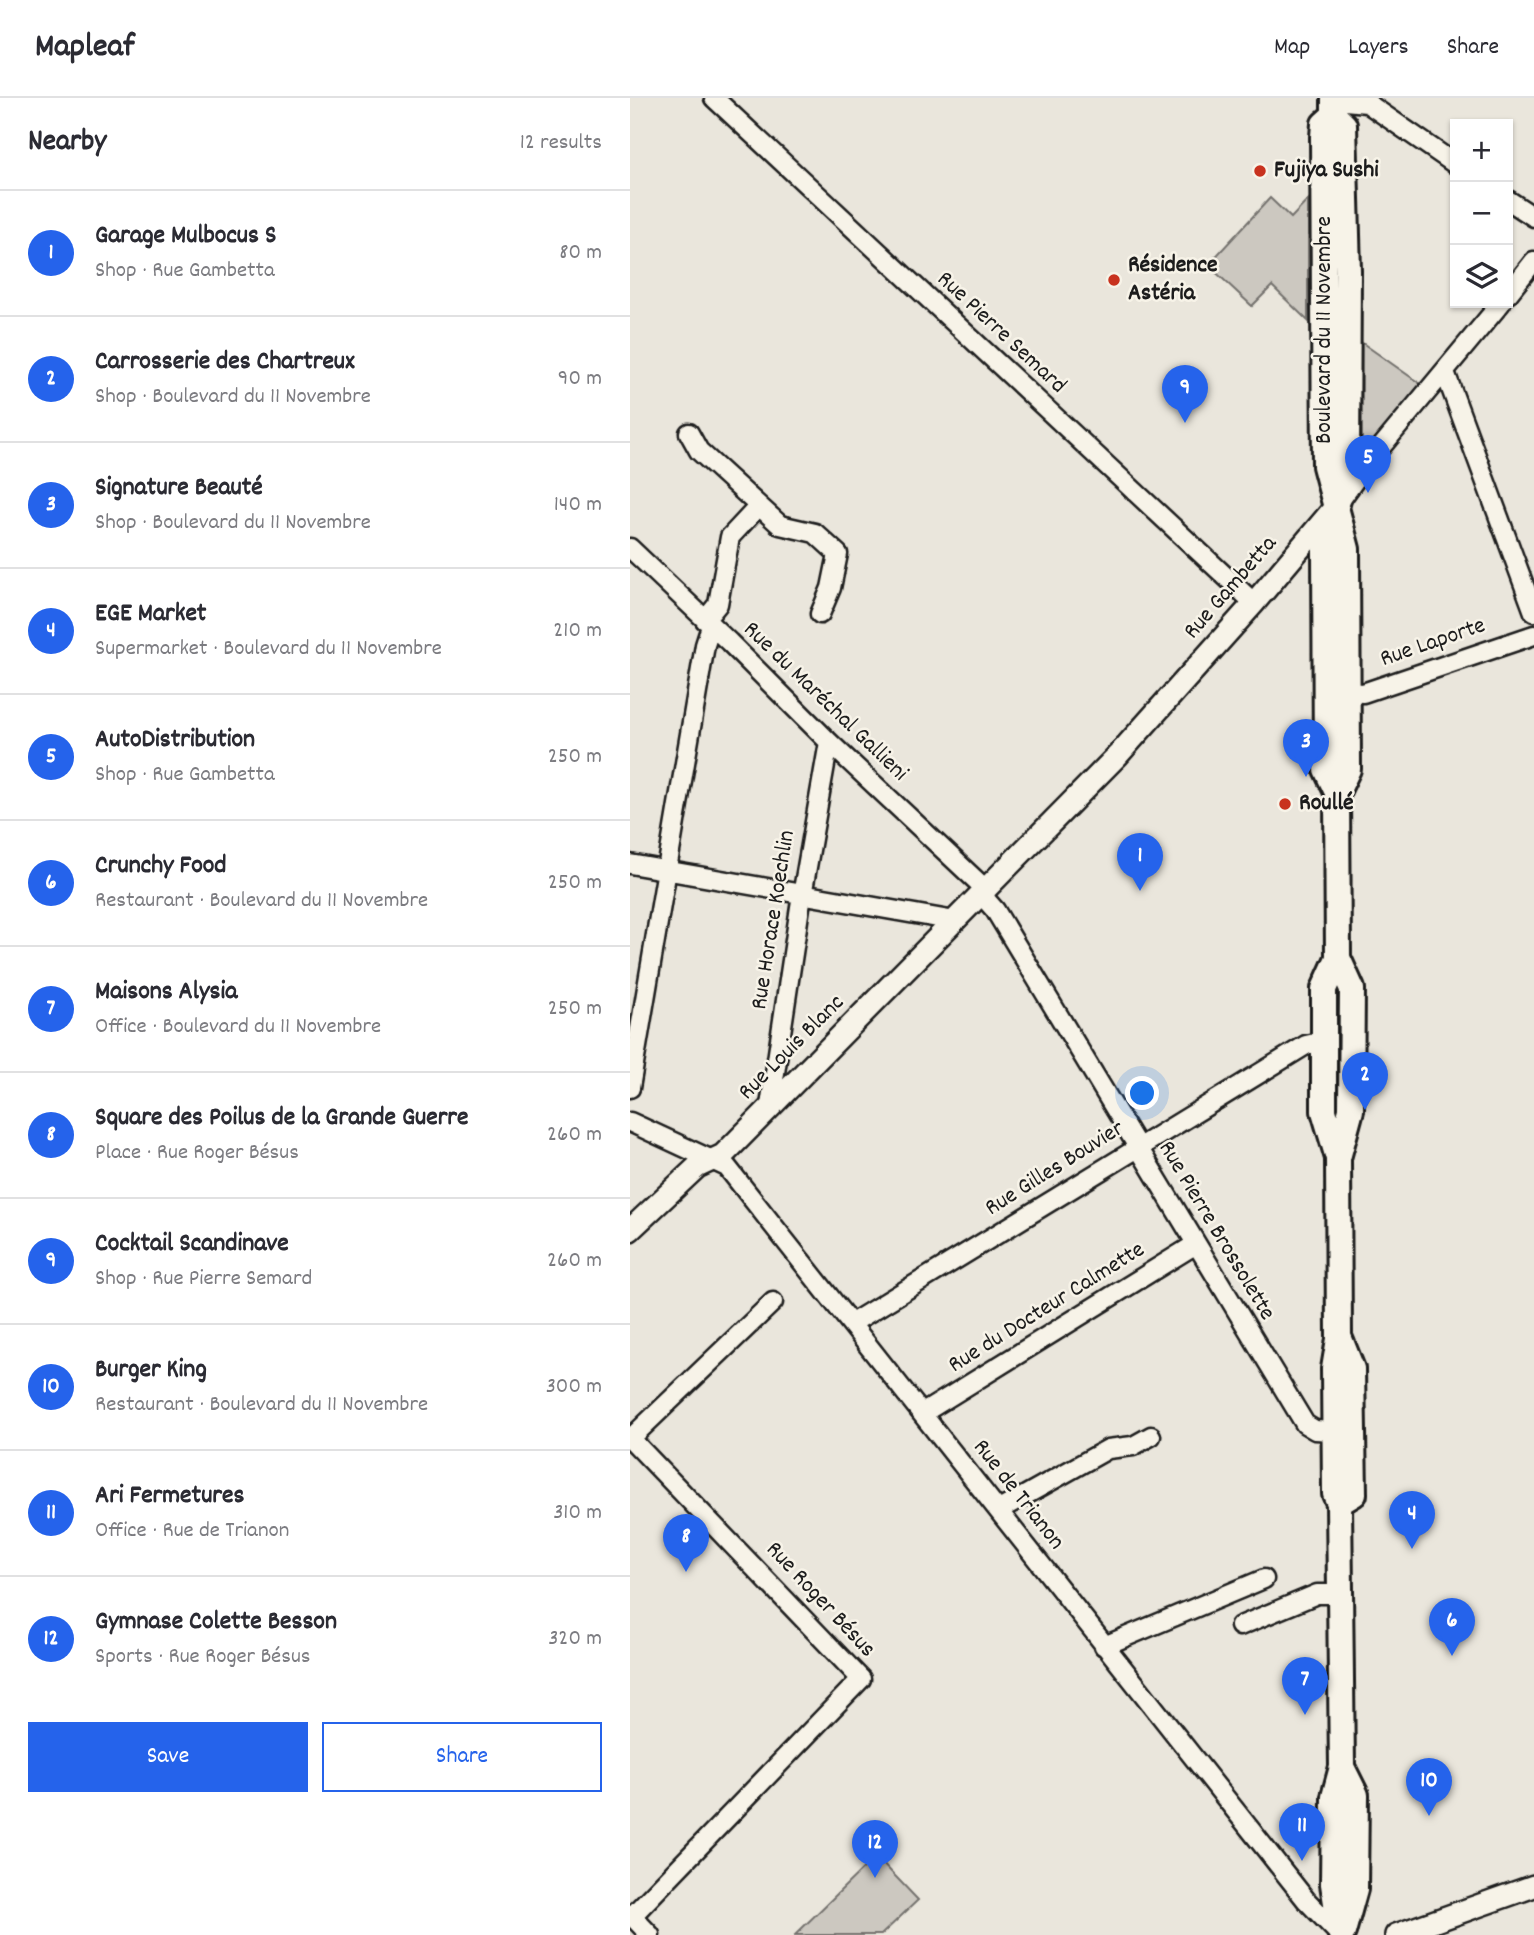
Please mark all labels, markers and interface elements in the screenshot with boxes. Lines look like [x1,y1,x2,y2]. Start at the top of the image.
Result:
text: Mapleaf [35,25,135,72]
text: Map [1274,31,1310,65]
text: Layers [1348,31,1409,65]
text: Share [1447,31,1499,65]
map controls [1450,119,1513,308]
button: + [1450,119,1513,182]
text: Nearby [28,122,106,165]
text: 12 results [520,127,602,160]
place label: Fujiya Sushi [1274,154,1379,188]
marker: Fujiya Sushi [1252,163,1268,179]
button: − [1450,182,1513,245]
street label: Boulevard du 11 Novembre [1308,216,1342,444]
text: Garage Mulbocus S [95,218,276,255]
text: 1 [48,237,54,270]
text: 80 m [559,237,602,270]
button: layers [1450,245,1513,308]
place label: Résidence Astéria [1128,249,1218,311]
text: Shop · Rue Gambetta [95,255,275,288]
street label: Rue Pierre Semard [928,264,1074,402]
marker: Résidence Astéria [1106,272,1122,288]
text: Carrosserie des Chartreux [95,344,355,381]
text: 2 [46,363,56,396]
text: 90 m [558,363,602,396]
pin: 9 [1162,365,1208,423]
text: Shop · Boulevard du 11 Novembre [95,381,371,414]
pin: 5 [1345,435,1391,493]
text: Signature Beauté [95,470,263,507]
text: 3 [46,489,56,522]
text: 140 m [554,489,602,522]
text: Shop · Boulevard du 11 Novembre [95,507,371,540]
street label: Rue Gambetta [1176,528,1286,647]
text: EGE Market [95,596,206,633]
street label: Rue Laporte [1376,609,1490,677]
street label: Rue du Maréchal Gallieni [735,614,915,790]
text: 4 [46,615,56,648]
text: 210 m [553,615,602,648]
text: Supermarket · Boulevard du 11 Novembre [95,633,442,666]
pin: 3 [1283,719,1329,777]
text: AutoDistribution [95,722,255,759]
text: 5 [46,741,56,774]
text: 250 m [548,741,602,774]
text: Shop · Rue Gambetta [95,759,275,792]
place label: Roullé [1299,787,1353,821]
marker: Roullé [1277,796,1293,812]
street label: Rue Horace Koechlin [743,828,805,1012]
pin: 1 [1117,833,1163,891]
text: Crunchy Food [95,848,226,885]
text: 6 [45,867,57,900]
text: 250 m [548,867,602,900]
text: Restaurant · Boulevard du 11 Novembre [95,885,428,918]
text: Maisons Alysia [95,974,237,1011]
street label: Rue Louis Blanc [731,987,853,1109]
text: 7 [47,993,55,1026]
text: 250 m [548,993,602,1026]
text: Office · Boulevard du 11 Novembre [95,1011,381,1044]
pin: 2 [1342,1052,1388,1110]
your location [1125,1076,1159,1110]
text: Square des Poilus de la Grande Guerre [95,1100,468,1137]
street label: Rue Gilles Bouvier [979,1113,1131,1225]
text: 8 [46,1119,56,1152]
text: 260 m [547,1119,602,1152]
street label: Rue Pierre Brossolette [1149,1135,1283,1327]
text: Place · Rue Roger Bésus [95,1137,299,1170]
text: Cocktail Scandinave [95,1226,289,1263]
street label: Rue du Docteur Calmette [942,1234,1152,1382]
text: 9 [46,1245,56,1278]
text: 260 m [547,1245,602,1278]
text: Shop · Rue Pierre Semard [95,1263,312,1296]
text: Burger King [95,1352,207,1389]
text: 10 [42,1371,60,1404]
text: 300 m [546,1371,602,1404]
text: Restaurant · Boulevard du 11 Novembre [95,1389,428,1422]
street label: Rue de Trianon [964,1432,1072,1558]
text: Ari Fermetures [95,1478,244,1515]
pin: 4 [1389,1491,1435,1549]
text: 11 [46,1497,56,1530]
text: 310 m [553,1497,602,1530]
pin: 8 [663,1514,709,1572]
text: Office · Rue de Trianon [95,1515,289,1548]
street label: Rue Roger Bésus [757,1534,883,1666]
pin: 6 [1429,1598,1475,1656]
text: Gymnase Colette Besson [95,1604,337,1641]
text: 12 [43,1623,59,1656]
text: 320 m [548,1623,602,1656]
text: Sports · Rue Roger Bésus [95,1641,311,1674]
pin: 7 [1282,1657,1328,1715]
button: Save [28,1722,308,1792]
button: Share [322,1722,602,1792]
pin: 10 [1406,1758,1452,1816]
pin: 11 [1279,1803,1325,1861]
pin: 12 [852,1820,898,1878]

